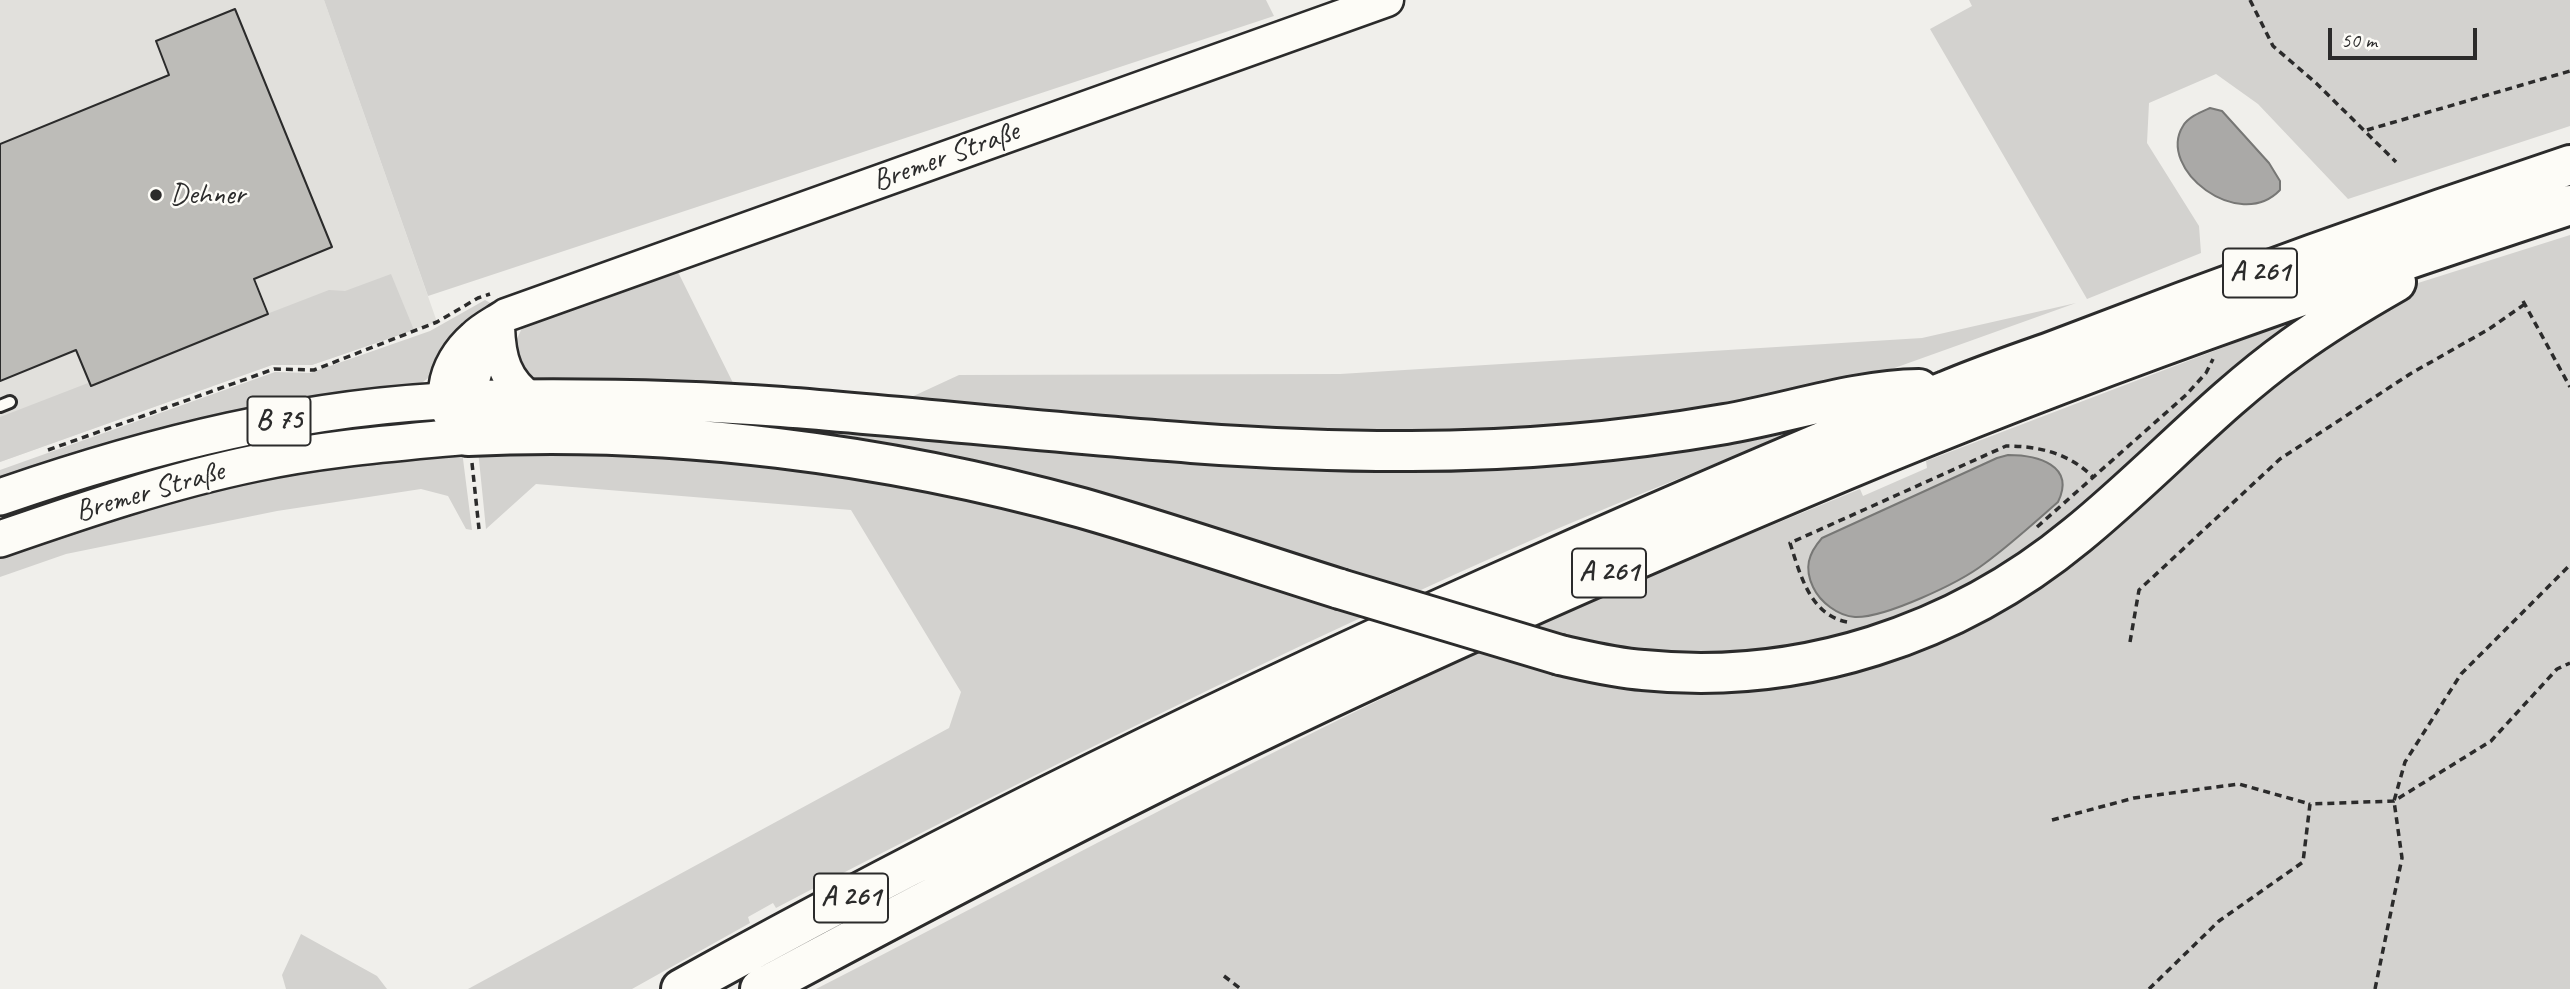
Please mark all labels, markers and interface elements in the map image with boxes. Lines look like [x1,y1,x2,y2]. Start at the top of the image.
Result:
scale bar [2332,14,2481,58]
text: 50 m [2341,27,2377,53]
street label: Bremer Straße [868,114,1024,200]
place label: Dehner [170,177,245,213]
marker: Dehner [148,187,164,203]
road number: A 261 [2223,248,2297,298]
road number: B 75 [247,396,310,446]
street label: Bremer Straße [71,454,229,530]
road number: A 261 [1572,548,1646,598]
road number: A 261 [814,874,888,922]

